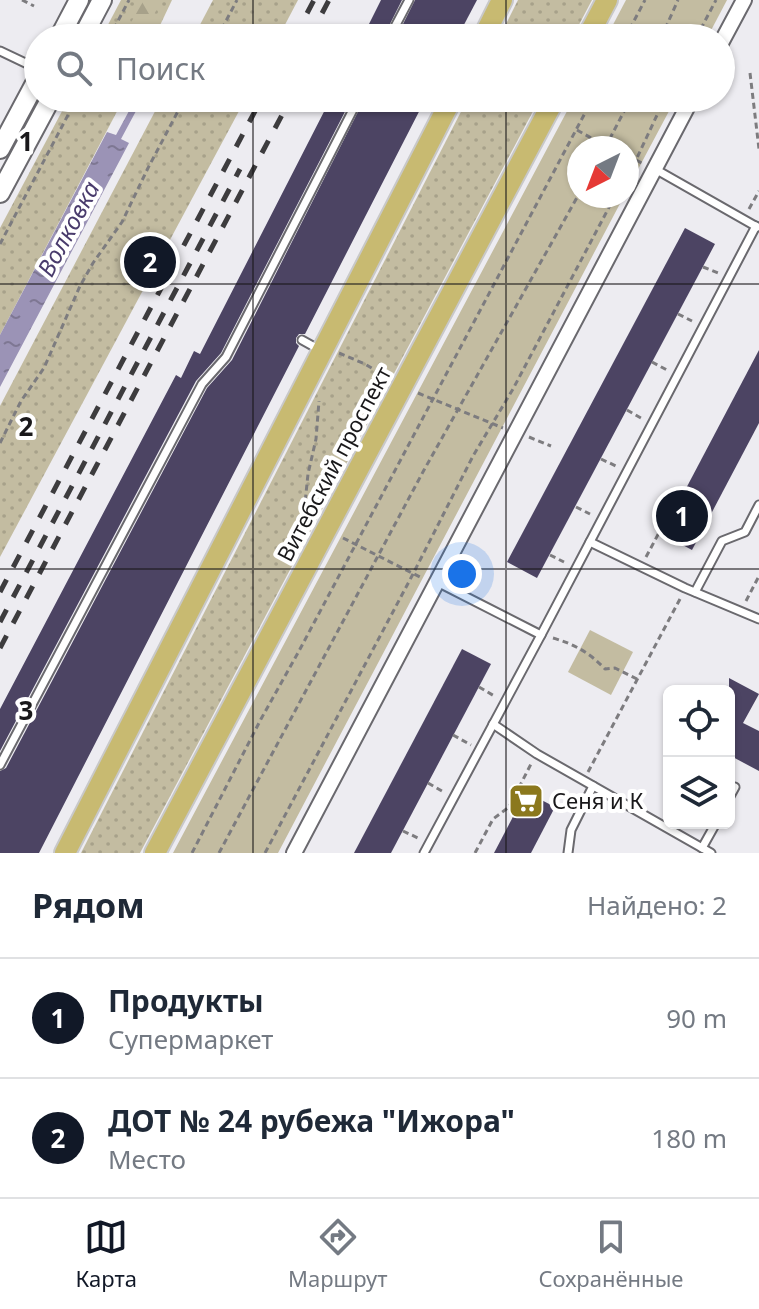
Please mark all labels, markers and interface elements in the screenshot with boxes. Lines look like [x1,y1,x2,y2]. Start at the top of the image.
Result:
search box [24,24,735,112]
icon: search [52,46,96,90]
text: Поиск [116,48,205,89]
text: 1 [19,123,33,159]
north arrow [567,136,639,208]
water label: Волковка [29,174,107,282]
pin: 2 [124,232,176,292]
street label: Витебский проспект [269,361,397,566]
text: 2 [19,408,34,444]
pin: 1 [656,486,708,546]
your location [442,554,482,594]
map controls [663,685,735,829]
button: locate [663,685,735,757]
text: 3 [19,692,33,728]
button: layers [663,757,735,829]
supermarket icon: Сеня и К [507,782,545,820]
place label: Сеня и К [552,785,644,815]
text: Рядом [32,882,145,928]
text: Найдено: 2 [587,887,727,923]
text: Продукты [108,980,264,1021]
text: 1 [51,1000,65,1036]
text: 90 m [666,1000,727,1036]
text: Супермаркет [108,1021,273,1057]
text: ДОТ № 24 рубежа "Ижора" [108,1100,515,1141]
text: 2 [51,1120,65,1156]
text: 180 m [651,1120,727,1156]
text: Место [108,1141,186,1177]
tab: Карта [76,1215,137,1293]
tab: Маршрут [288,1215,387,1293]
tab: Сохранённые [538,1215,683,1293]

